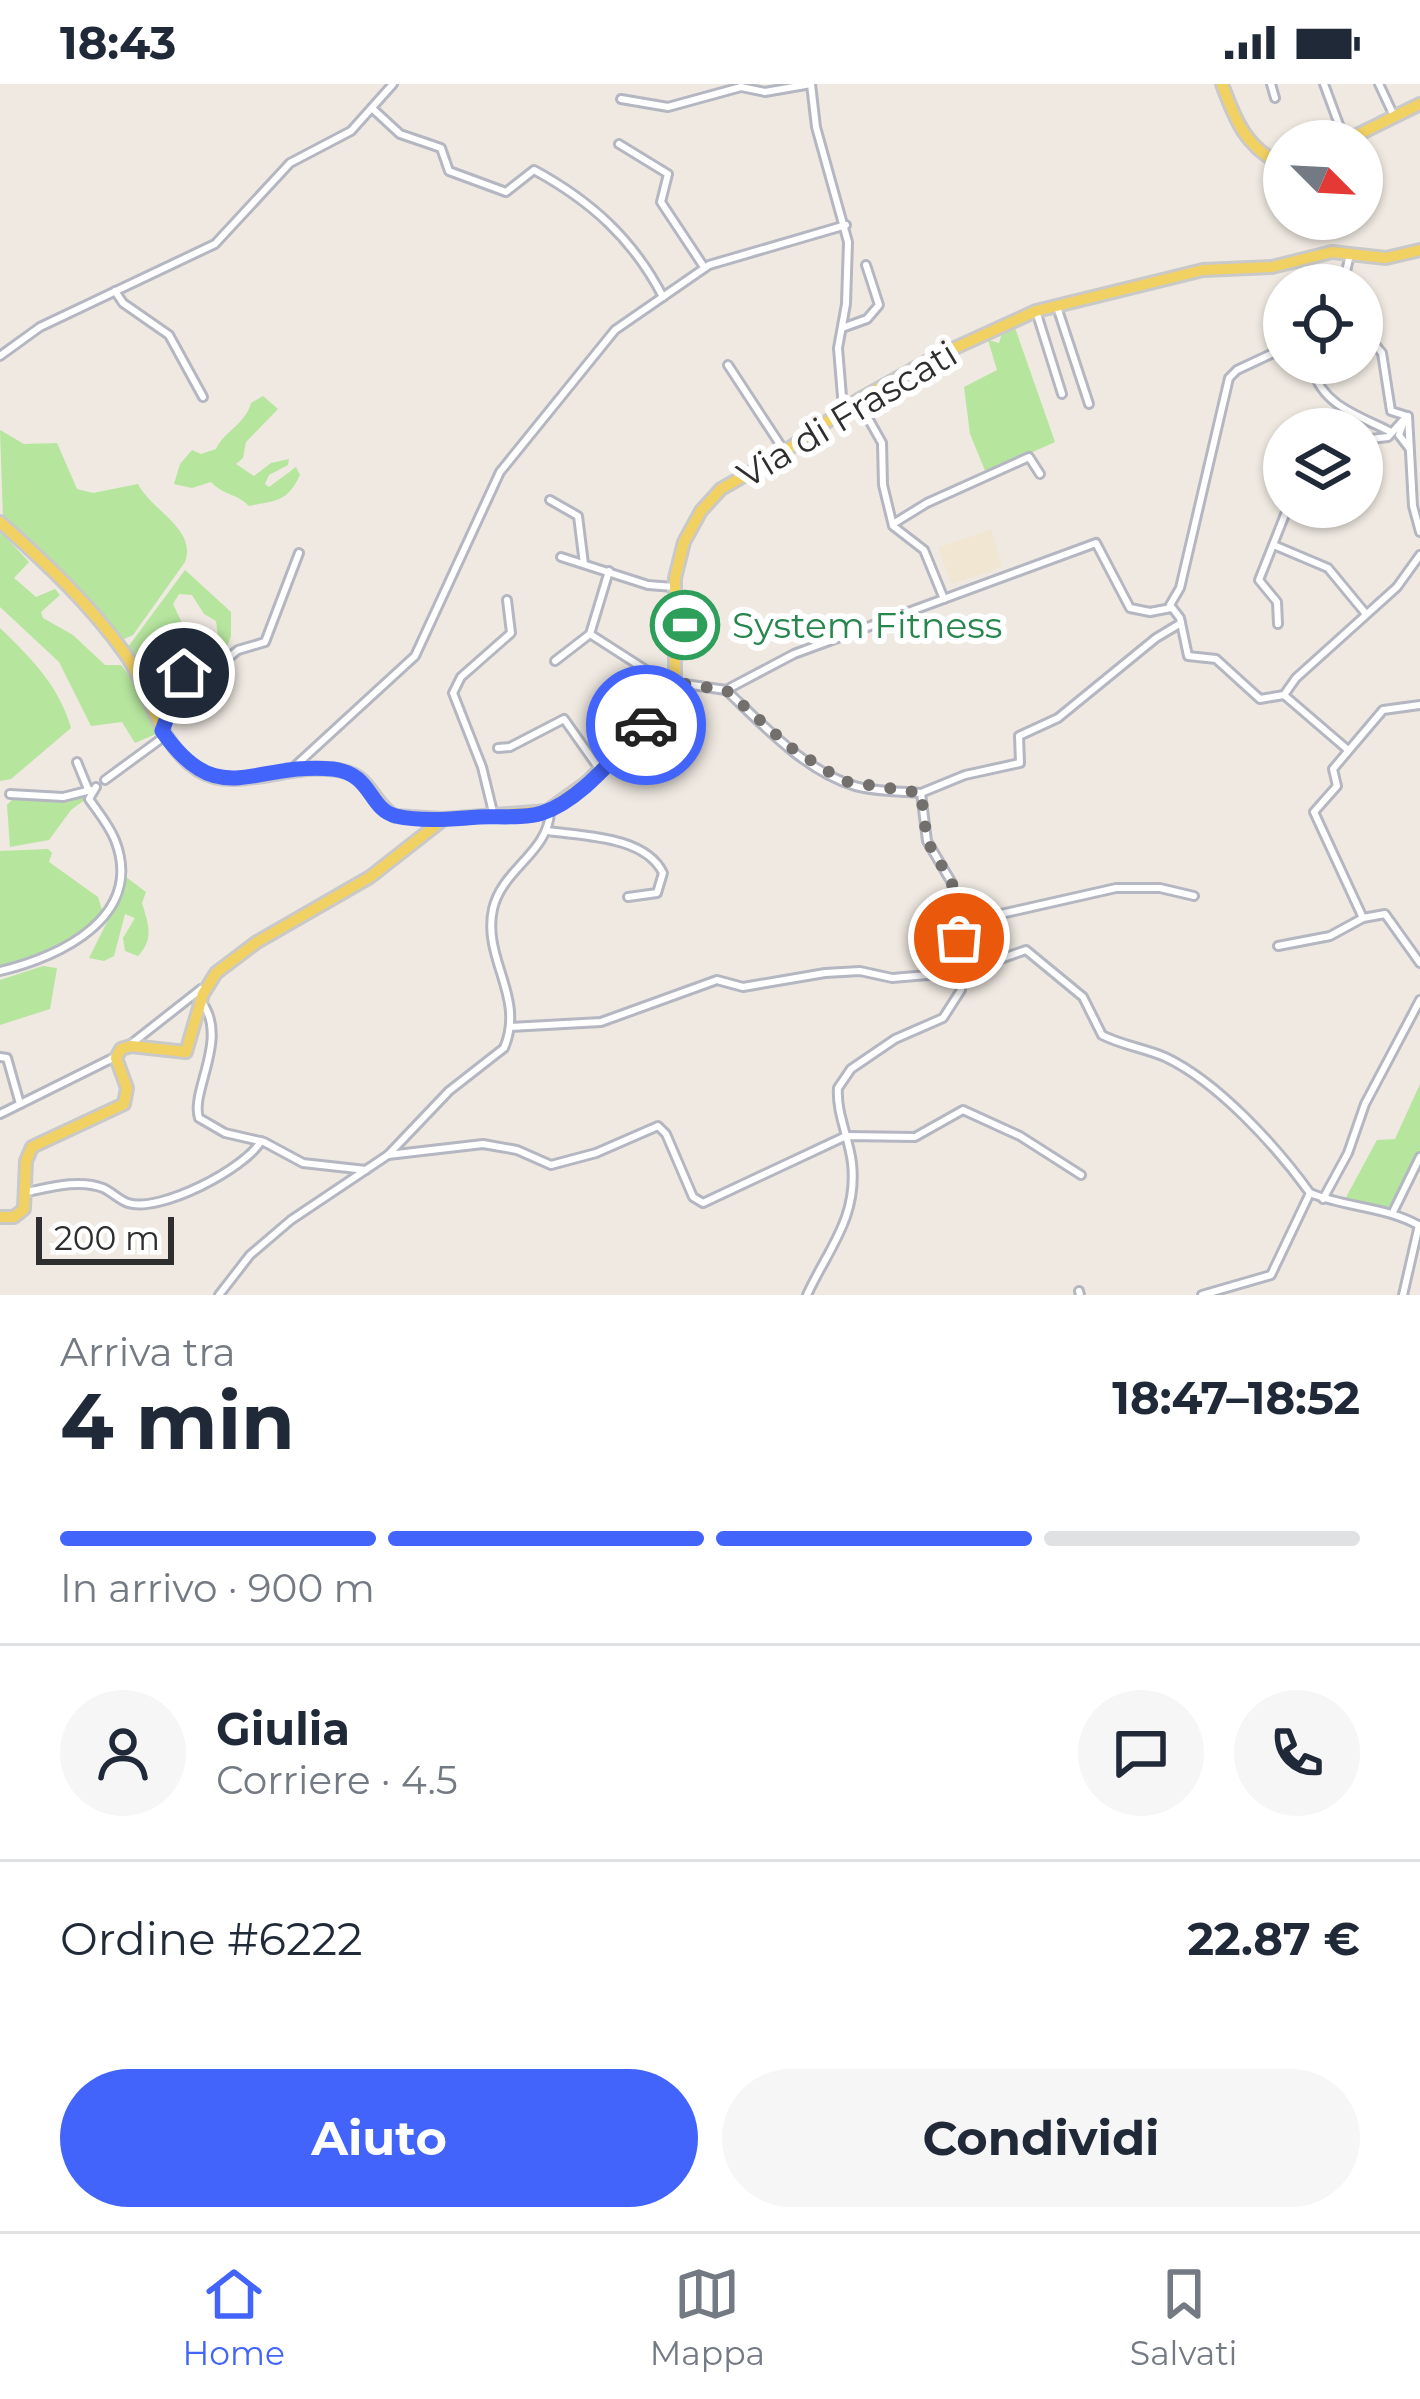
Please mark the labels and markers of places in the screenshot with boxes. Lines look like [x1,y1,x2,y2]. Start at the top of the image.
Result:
sports icon: System Fitness [650,590,720,660]
place label: System Fitness [732,603,1002,647]
pin [133,622,235,724]
pin [908,887,1010,989]

